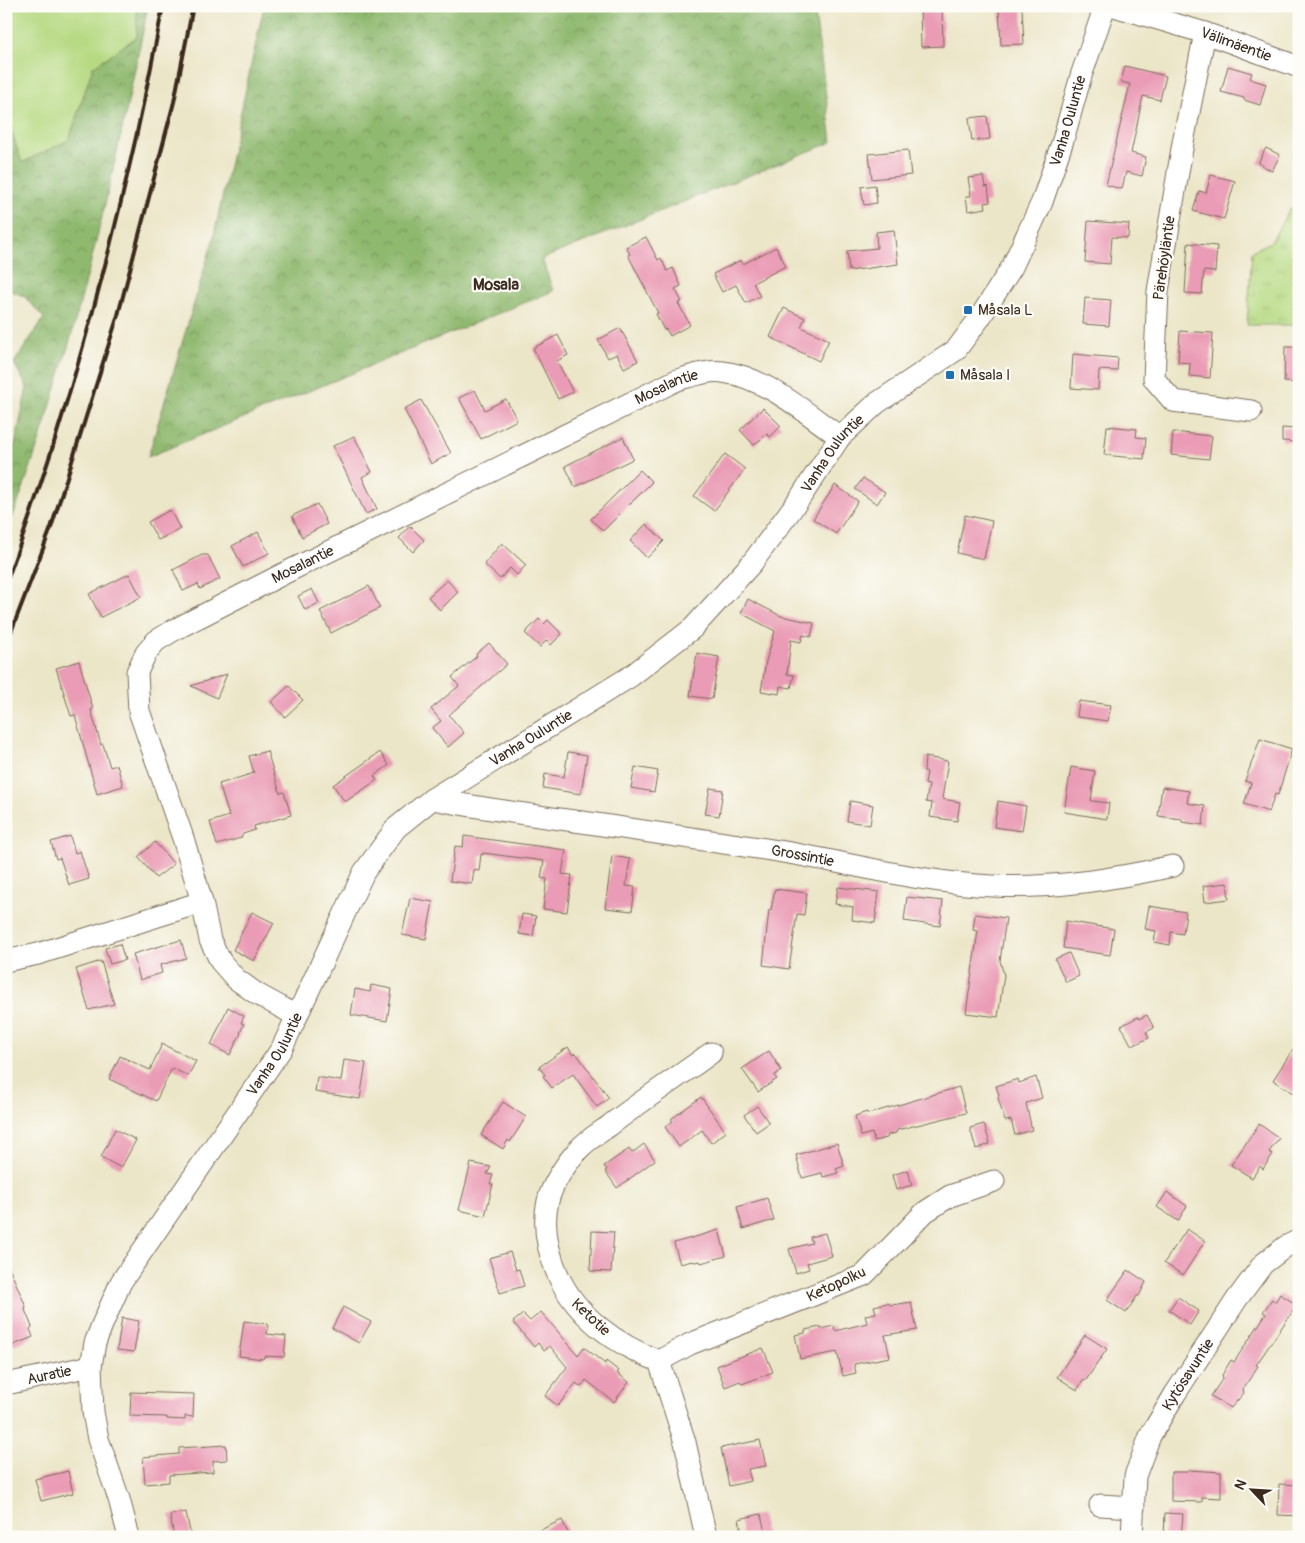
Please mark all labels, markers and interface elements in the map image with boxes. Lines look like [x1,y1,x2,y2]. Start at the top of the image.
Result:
street label: Välimäentie [1198,23,1275,66]
street label: Vanha Ouluntie [1046,73,1091,169]
street label: Pärehöyläntie [1149,214,1180,301]
district label: Mosala [473,275,520,295]
place label: Måsala L [978,301,1033,320]
marker: Måsala L [962,304,974,316]
street label: Mosalantie [632,365,701,409]
place label: Måsala I [960,366,1010,385]
marker: Måsala I [944,369,956,381]
street label: Vanha Ouluntie [797,410,869,497]
street label: Mosalantie [269,541,338,588]
street label: Vanha Ouluntie [486,705,577,771]
street label: Grossintie [770,841,836,871]
street label: Vanha Ouluntie [243,1009,307,1100]
street label: Ketopolku [804,1262,869,1306]
street label: Ketotie [567,1295,615,1341]
street label: Kytösavuntie [1158,1335,1219,1414]
street label: Auratie [25,1361,74,1389]
north arrow [1228,1466,1278,1516]
text: N [1231,1477,1250,1493]

